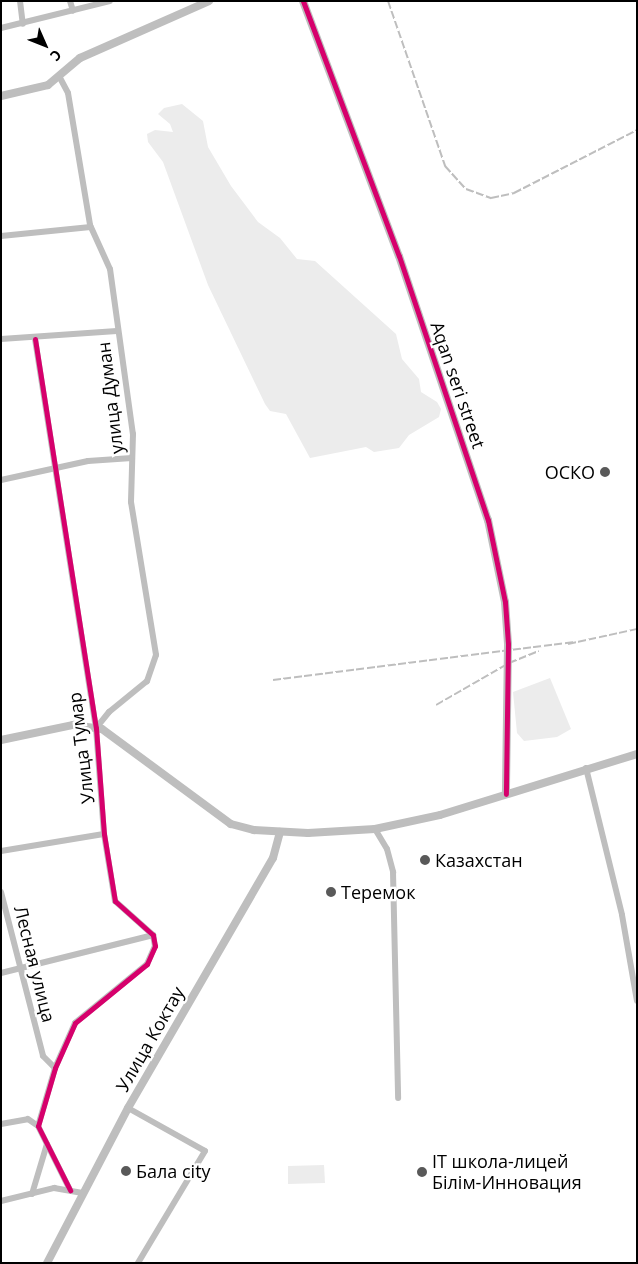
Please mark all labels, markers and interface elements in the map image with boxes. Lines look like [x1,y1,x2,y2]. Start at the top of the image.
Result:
north arrow [20,20,70,70]
text: С [46,46,66,66]
street label: Aqan seri street [426,319,490,451]
street label: улица Думан [92,341,128,455]
place label: ОСКО [545,461,595,483]
marker: ОСКО [599,466,611,478]
street label: Улица Тумар [63,691,99,805]
place label: Казахстан [435,849,523,871]
marker: Казахстан [419,854,431,866]
place label: Теремок [341,881,415,903]
marker: Теремок [325,886,337,898]
street label: Лесная улица [10,903,60,1025]
street label: Улица Коктау [111,983,189,1095]
place label: IT школа-лицей Білім-Инновация [432,1151,582,1194]
place label: Бала city [136,1160,211,1182]
marker: Бала city [120,1165,132,1177]
marker: IT школа-лицей Білім-Инновация [416,1166,428,1178]

